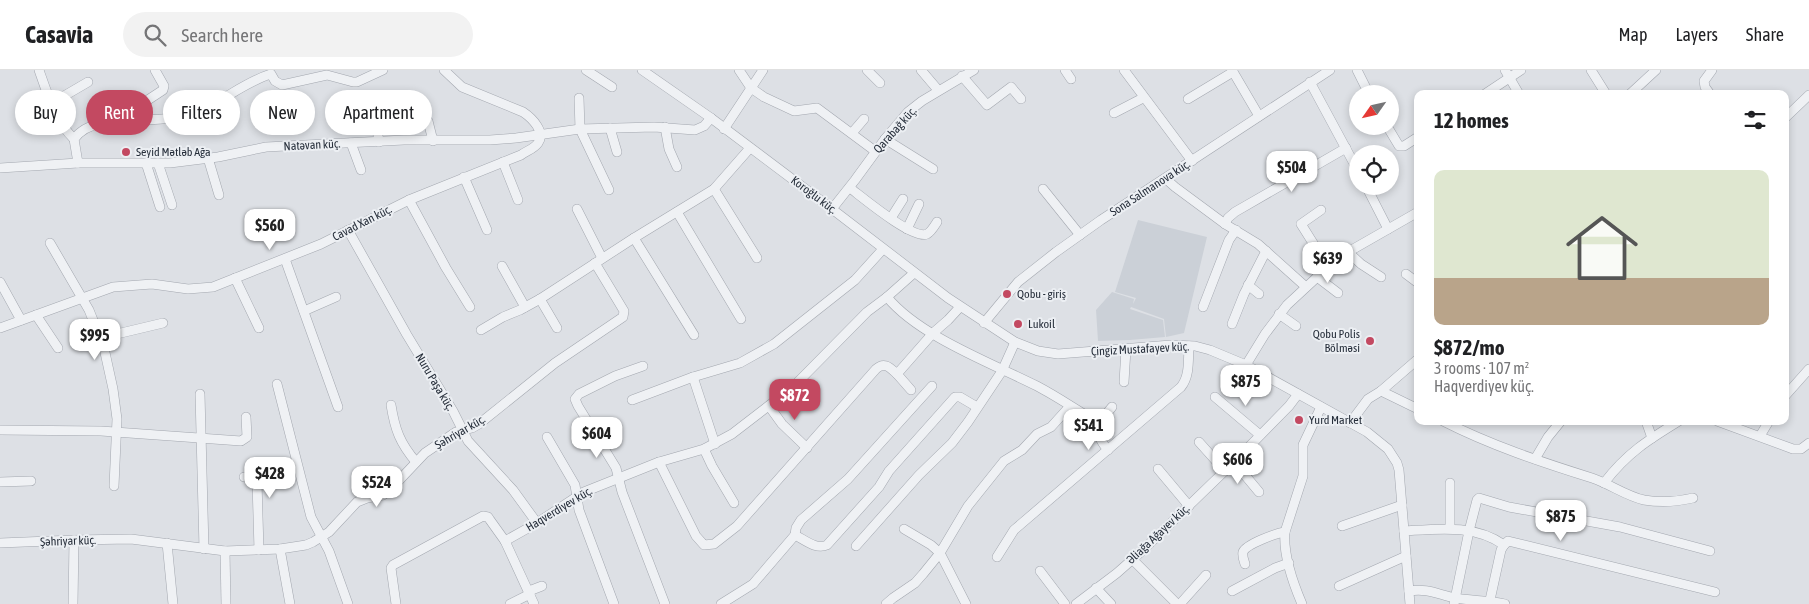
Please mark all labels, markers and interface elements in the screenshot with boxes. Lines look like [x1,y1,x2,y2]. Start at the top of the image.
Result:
search box [123,12,473,57]
text: Casavia [25,21,93,48]
icon: search [141,21,169,49]
text: Search here [181,24,263,46]
text: Map [1618,24,1647,45]
text: Layers [1675,24,1718,45]
text: Share [1746,24,1784,45]
north arrow [1349,85,1399,135]
map controls [1349,85,1399,195]
chip: Buy [15,90,76,135]
chip: Rent [86,90,153,135]
chip: Filters [163,90,240,135]
chip: New [250,90,315,135]
chip: Apartment [325,90,432,135]
street label: Qarabağ küç. [871,104,919,156]
icon: filters [1741,106,1769,134]
text: 12 homes [1434,108,1509,132]
street label: Natəvan küç. [283,137,341,153]
place label: Seyid Mətləb Ağa [136,145,211,159]
button: locate [1349,145,1399,195]
marker: Seyid Mətləb Ağa [120,146,132,158]
pin: $504 [1262,150,1322,193]
street label: Sona Salmanova küç. [1107,157,1193,219]
text: $504 [1277,158,1307,176]
street label: Koroğlu küç. [788,173,840,217]
street label: Cavad Xan küç. [330,202,394,244]
icon: home [1557,203,1647,293]
pin: $560 [240,208,300,251]
text: $560 [255,216,285,234]
pin: $639 [1298,242,1358,284]
text: $639 [1313,249,1343,267]
place label: Qobu - giriş [1017,287,1066,301]
marker: Qobu - giriş [1001,288,1013,300]
place label: Lukoil [1028,317,1056,331]
pin: $995 [65,318,125,361]
marker: Lukoil [1012,318,1024,330]
text: $995 [80,326,110,344]
place label: Qobu Polis Bölməsi [1313,327,1360,355]
marker: Qobu Polis Bölməsi [1364,335,1376,347]
text: $872/mo [1434,335,1505,359]
street label: Çingiz Mustafayev küç. [1091,339,1189,359]
street label: Nuru Paşa küç. [412,351,458,413]
text: 3 rooms · 107 m² [1434,359,1529,377]
pin: $875 [1216,364,1276,407]
text: $875 [1231,372,1261,390]
text: Haqverdiyev küç. [1434,377,1534,395]
pin: $872 [765,378,825,421]
text: $872 [780,386,810,404]
pin: $541 [1059,408,1119,451]
street label: Şəhriyar küç. [432,412,488,452]
place label: Yurd Market [1309,413,1363,427]
marker: Yurd Market [1293,414,1305,426]
pin: $604 [567,416,627,459]
text: $541 [1074,416,1104,434]
text: $604 [582,424,612,442]
pin: $606 [1208,442,1268,485]
text: $606 [1223,450,1253,468]
pin: $428 [240,456,300,499]
text: $428 [255,464,285,482]
pin: $524 [347,466,407,508]
text: $524 [362,473,392,491]
street label: Haqverdiyev küç. [523,484,595,534]
pin: $875 [1531,500,1591,542]
street label: Əliağa Ağayev küç. [1124,501,1192,567]
text: $875 [1546,507,1576,525]
street label: Şəhriyar küç. [40,533,96,549]

